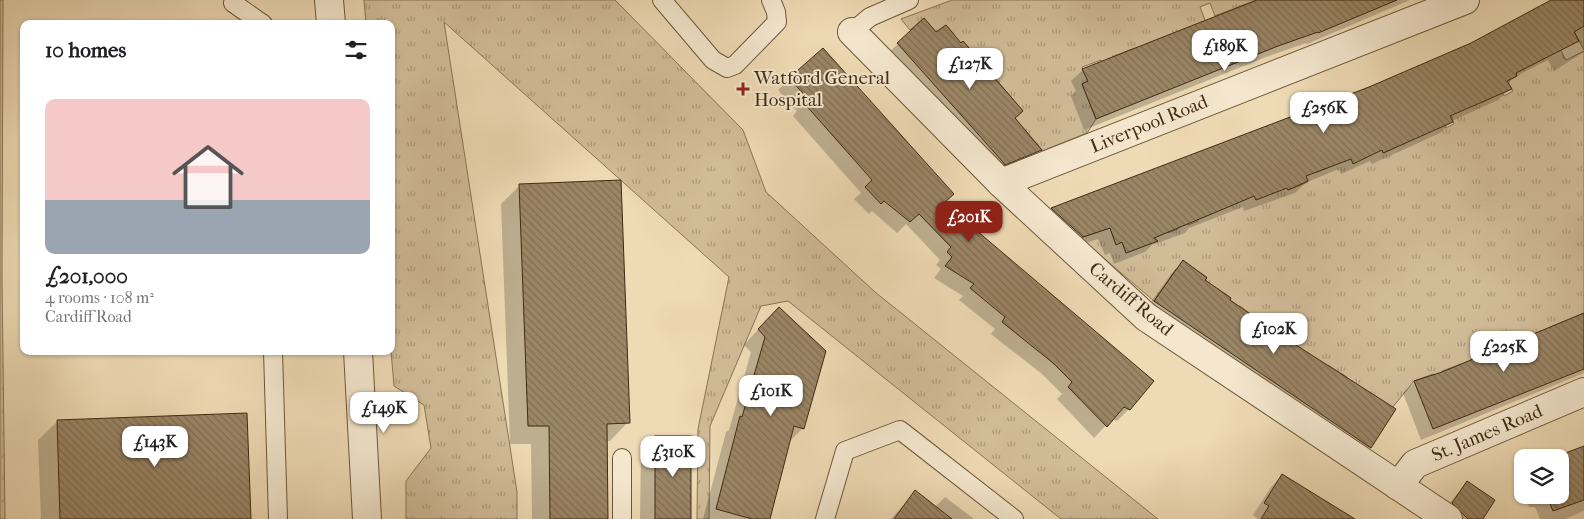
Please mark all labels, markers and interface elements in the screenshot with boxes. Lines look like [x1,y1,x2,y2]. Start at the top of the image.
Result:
pin: £189K [1190,30,1260,72]
icon: filters [342,36,370,64]
text: £189K [1203,36,1247,55]
text: 10 homes [45,38,126,62]
pin: £127K [935,48,1005,90]
text: £127K [948,54,992,73]
place label: Watford General Hospital [753,67,890,111]
marker: Watford General Hospital [736,82,750,96]
street label: Liverpool Road [1087,90,1212,158]
pin: £256K [1289,92,1359,134]
text: £256K [1301,98,1347,117]
icon: home [163,132,253,222]
pin: £201K [934,200,1004,243]
text: £201K [947,207,991,226]
street label: Cardiff Road [1084,257,1178,341]
text: £201,000 [45,264,128,288]
text: 4 rooms · 108 m² [45,288,154,307]
text: Cardiff Road [45,307,132,326]
pin: £102K [1239,312,1309,355]
text: £102K [1252,319,1296,338]
pin: £225K [1469,330,1539,373]
text: £225K [1481,337,1527,356]
pin: £101K [736,374,806,417]
text: £101K [750,381,792,400]
pin: £149K [349,392,419,434]
text: £149K [361,398,407,417]
street label: St. James Road [1428,399,1546,466]
pin: £143K [120,426,190,468]
text: £143K [133,432,177,451]
pin: £310K [638,436,708,478]
text: £310K [651,442,695,461]
map controls [1514,449,1569,504]
button: layers [1514,449,1569,504]

